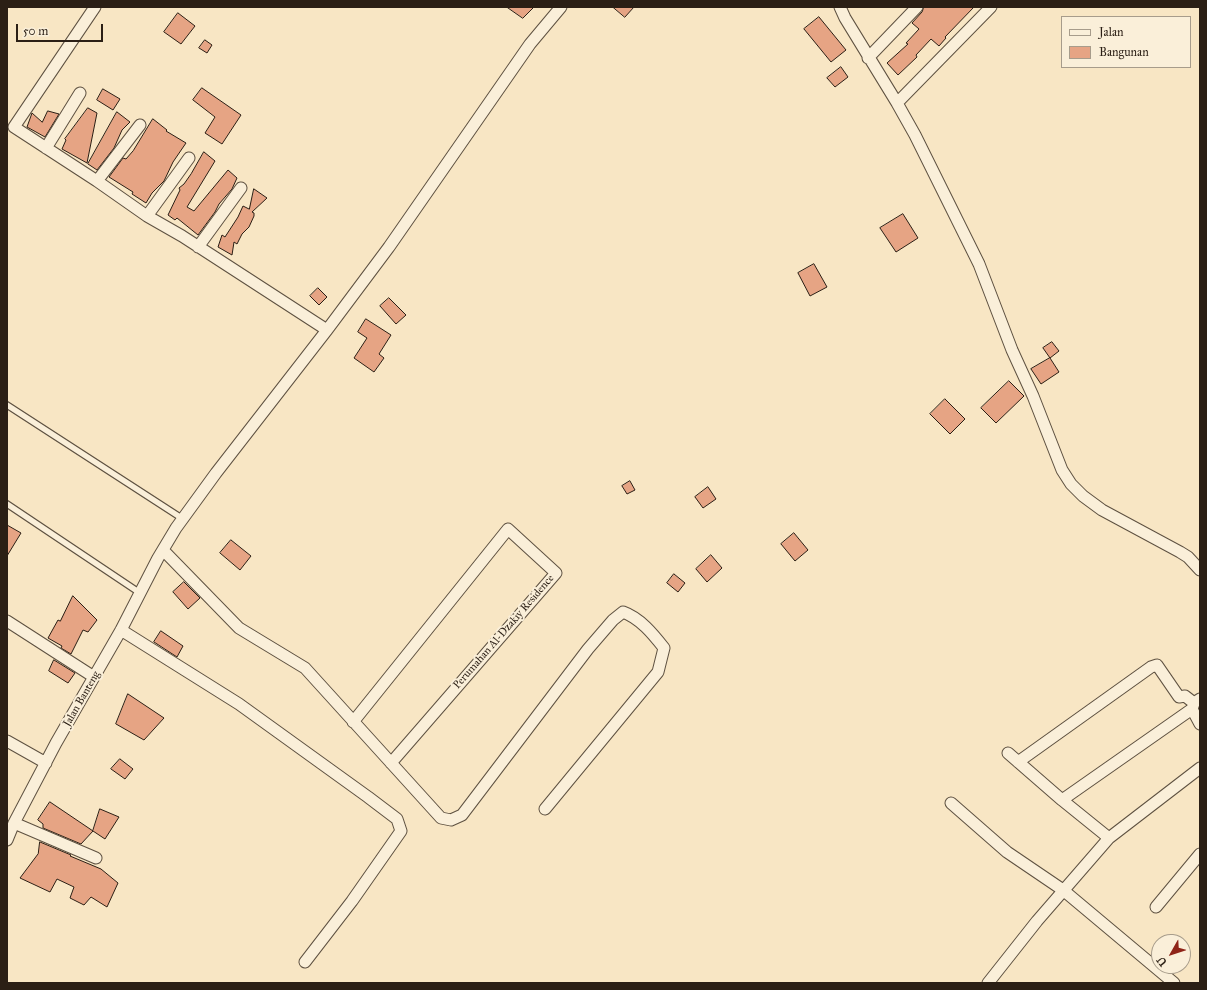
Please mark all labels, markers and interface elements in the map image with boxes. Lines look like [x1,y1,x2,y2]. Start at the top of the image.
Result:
scale bar [18,16,105,42]
legend [1061,16,1191,68]
text: 50 m [23,24,48,38]
text: Jalan [1099,25,1123,39]
text: Bangunan [1099,45,1149,59]
street label: Perumahan Al-Dzakiy Residence [451,572,557,692]
street label: Jalan Banteng [61,669,103,729]
north arrow [1151,934,1191,974]
text: U [1154,954,1170,969]

